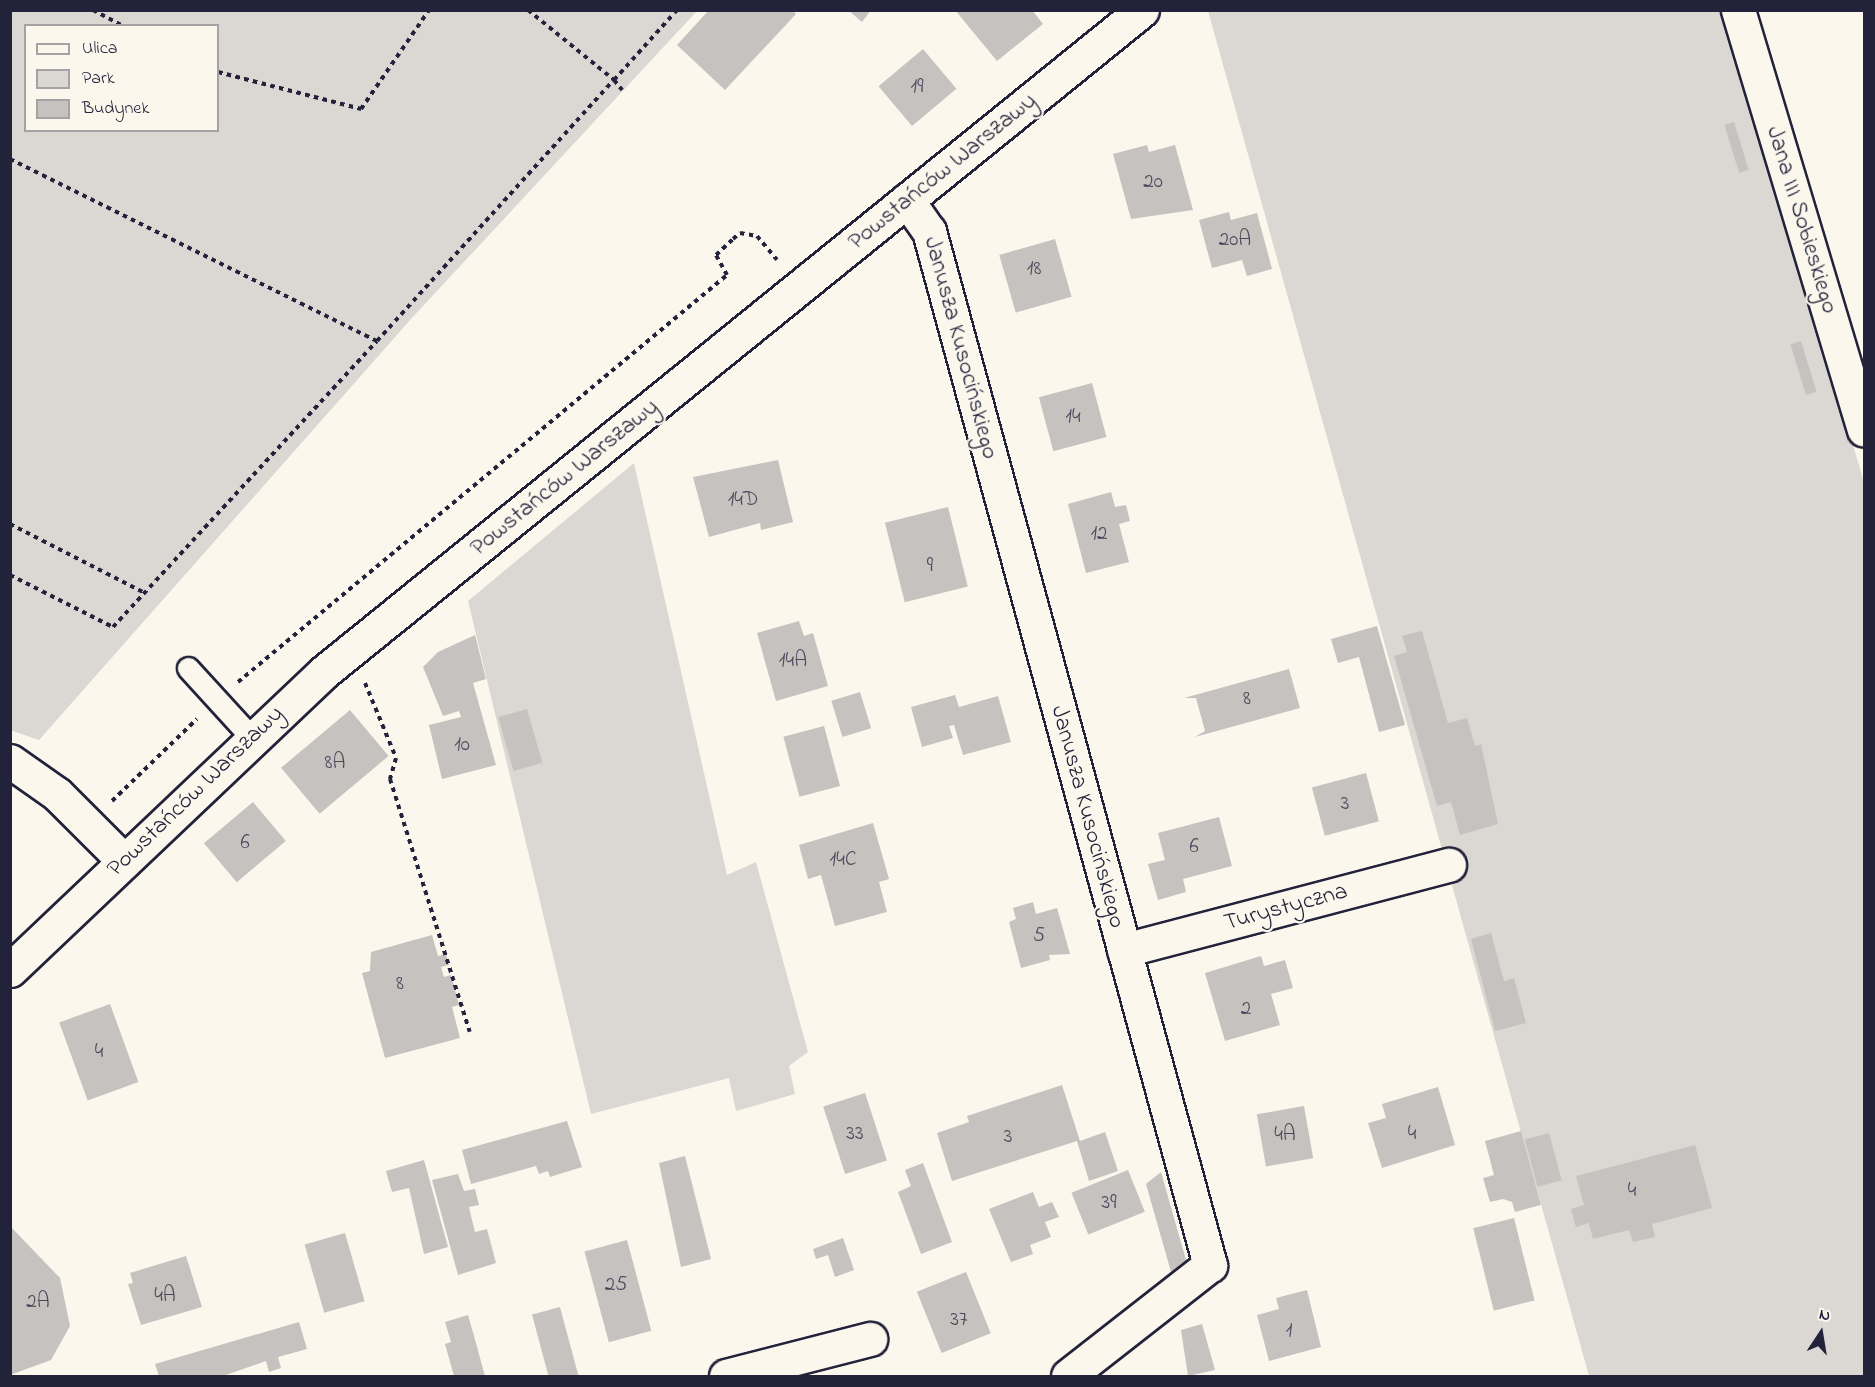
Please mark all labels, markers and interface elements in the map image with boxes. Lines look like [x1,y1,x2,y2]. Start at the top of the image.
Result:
legend [24,24,219,132]
text: Ulica [82,36,117,62]
text: Park [82,66,115,92]
house number: 19 [911,74,923,100]
street label: Powstańców Warszawy [843,87,1043,257]
text: Budynek [82,96,149,122]
street label: Jana III Sobieskiego [1759,123,1843,317]
house number: 20 [1143,169,1163,195]
house number: 20A [1219,227,1251,253]
street label: Janusza Kusocińskiego [916,234,1004,462]
house number: 18 [1027,256,1041,282]
street label: Powstańców Warszawy [465,393,665,563]
house number: 14 [1065,404,1081,430]
house number: 14D [728,487,758,513]
house number: 12 [1090,521,1108,547]
house number: 9 [927,553,933,579]
house number: 14A [779,648,807,674]
house number: 8 [1243,686,1251,712]
street label: Powstańców Warszawy [102,700,290,884]
street label: Janusza Kusocińskiego [1043,703,1131,931]
house number: 10 [454,732,470,758]
house number: 8A [325,750,345,776]
house number: 3 [1341,791,1349,817]
house number: 6 [240,830,250,856]
house number: 6 [1189,834,1199,860]
house number: 14C [830,847,856,873]
street label: Turystyczna [1221,878,1351,938]
house number: 5 [1033,923,1045,949]
house number: 8 [396,971,404,997]
house number: 2 [1241,996,1251,1022]
house number: 4 [95,1039,103,1065]
house number: 33 [846,1121,864,1147]
house number: 4 [1408,1121,1416,1147]
house number: 4A [1274,1122,1296,1148]
house number: 3 [1004,1124,1012,1150]
house number: 4 [1628,1178,1636,1204]
house number: 39 [1102,1190,1116,1216]
house number: 25 [605,1272,627,1298]
house number: 4A [154,1283,176,1309]
house number: 2A [26,1289,50,1315]
north arrow [1791,1303,1851,1363]
text: N [1817,1303,1833,1328]
house number: 37 [950,1307,968,1333]
house number: 1 [1286,1318,1292,1344]

